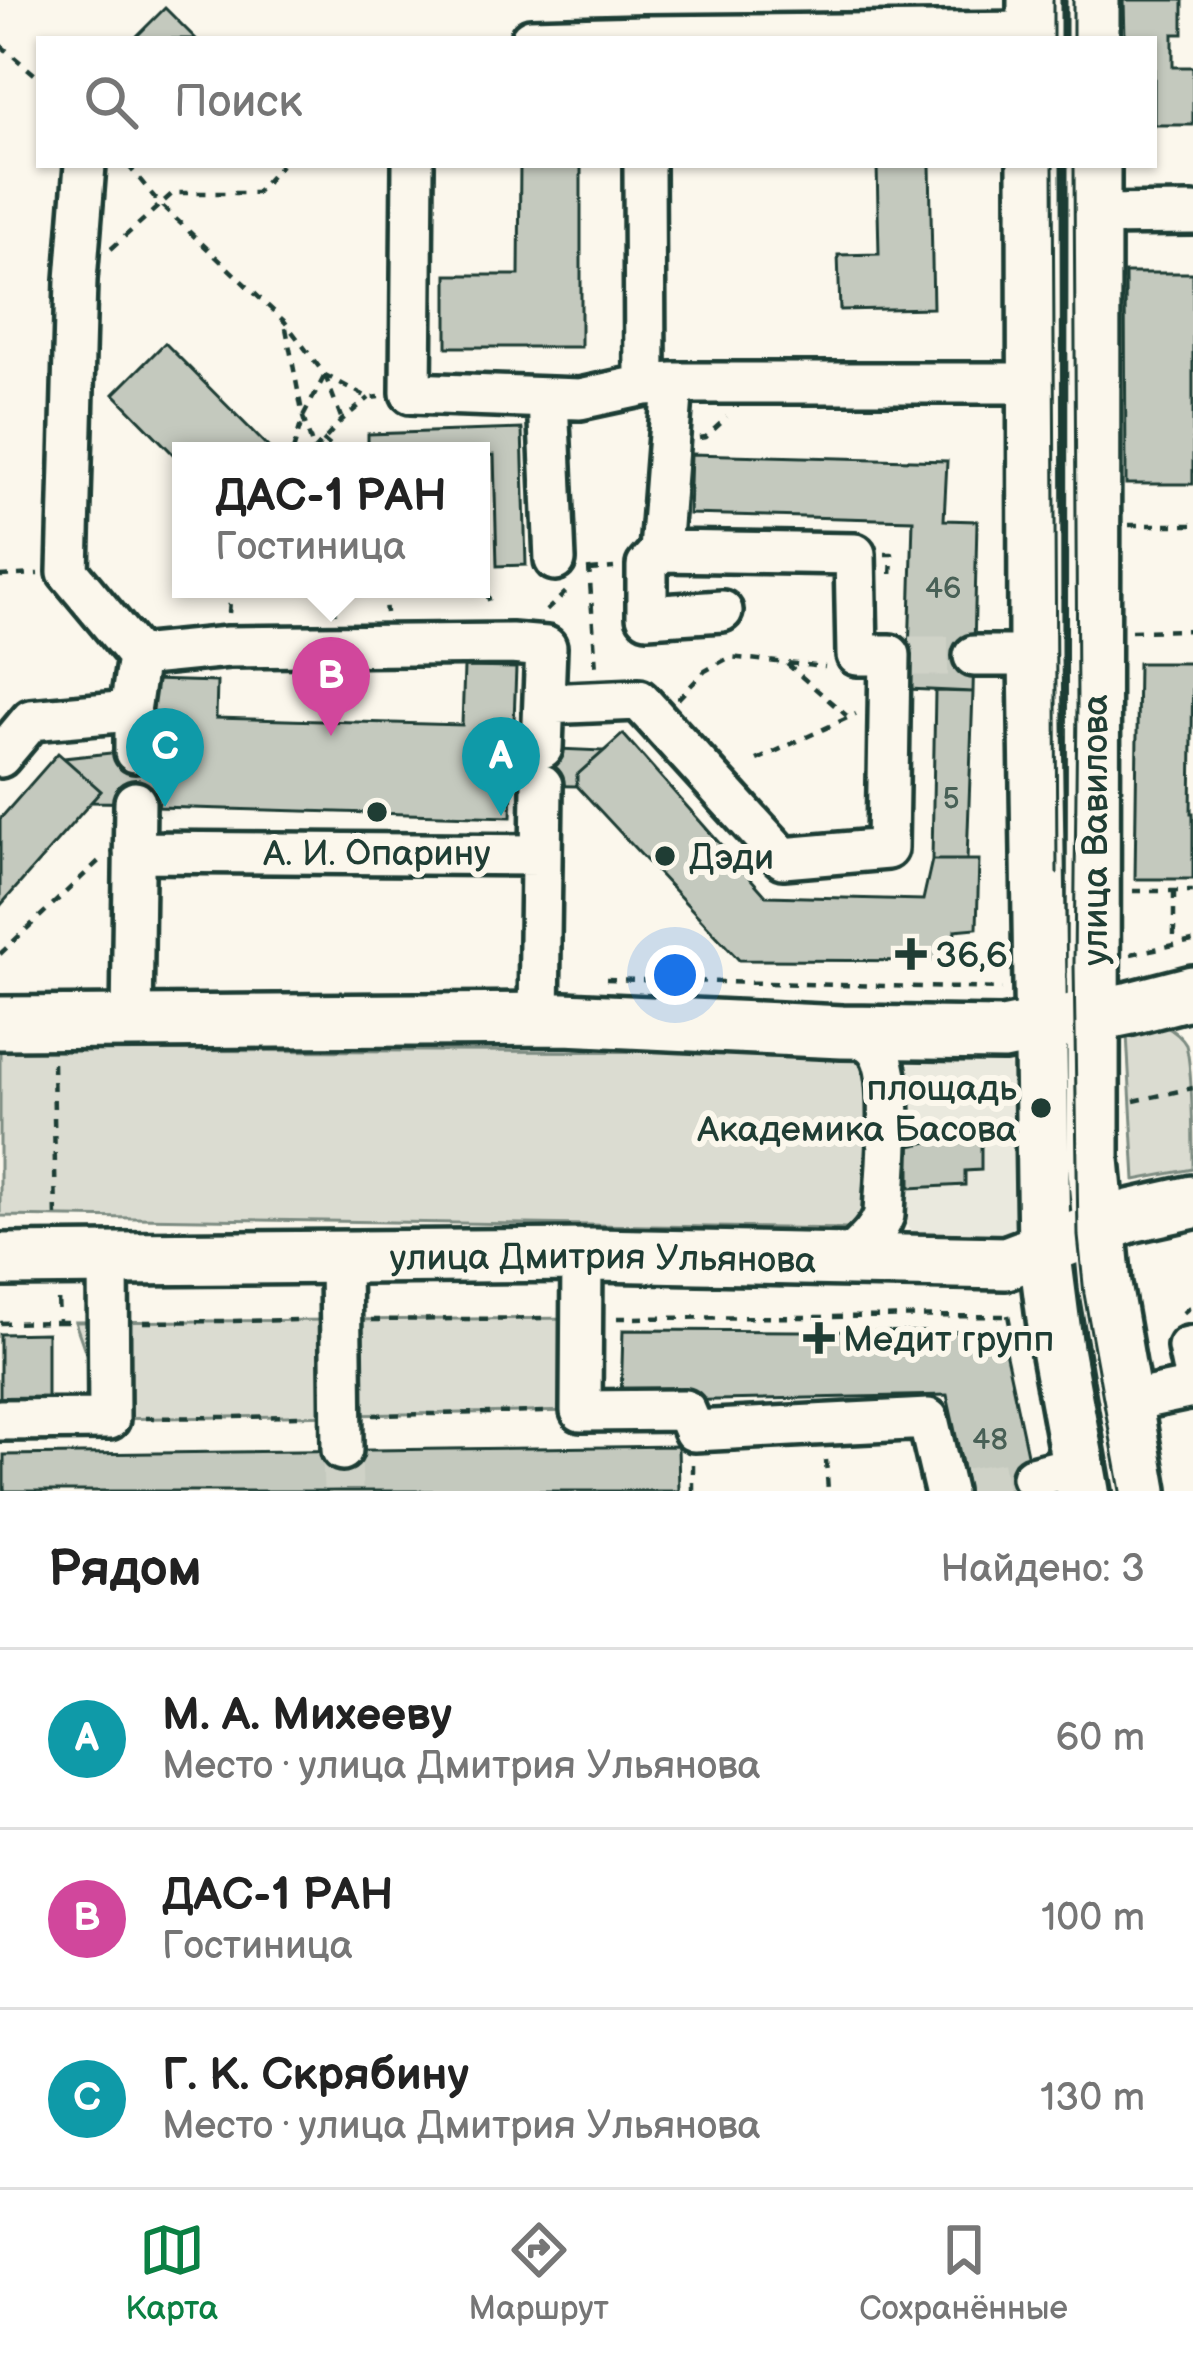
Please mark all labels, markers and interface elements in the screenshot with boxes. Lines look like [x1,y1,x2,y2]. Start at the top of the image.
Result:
search box [36,36,1157,168]
icon: search [78,69,144,135]
text: Поиск [174,75,302,130]
popup [172,442,490,598]
text: ДАС-1 РАН [215,469,447,524]
text: Гостиница [215,524,406,571]
house number: 46 [925,571,961,607]
pin: B [292,637,370,736]
street label: улица Вавилова [1075,694,1118,966]
pin: C [126,708,204,807]
pin: A [462,717,540,816]
house number: 5 [942,781,960,817]
marker: А. И. Опарину [364,799,390,825]
place label: А. И. Опарину [262,833,491,876]
place label: Дэди [689,837,774,880]
marker: Дэди [652,843,678,869]
place label: 36,6 [935,935,1008,978]
marker: 36,6 [898,941,924,967]
your location [645,945,705,1005]
place label: площадь Академика Басова [696,1068,1017,1152]
marker: площадь Академика Басова [1028,1095,1054,1121]
street label: улица Дмитрия Ульянова [389,1236,817,1283]
place label: Медит групп [843,1319,1054,1362]
marker: Медит групп [806,1325,832,1351]
house number: 48 [972,1422,1008,1458]
text: Рядом [48,1539,202,1600]
text: Найдено: 3 [940,1546,1145,1593]
text: М. А. Михееву [162,1688,452,1743]
text: A [75,1715,99,1762]
text: 60 m [1055,1715,1145,1762]
text: Место · улица Дмитрия Ульянова [162,1743,761,1790]
text: ДАС-1 РАН [162,1868,394,1923]
text: B [73,1895,101,1942]
text: 100 m [1041,1895,1145,1942]
text: Гостиница [162,1923,353,1970]
text: Г. К. Скрябину [162,2048,469,2103]
text: C [73,2075,101,2122]
text: 130 m [1040,2075,1145,2122]
text: Место · улица Дмитрия Ульянова [162,2103,761,2150]
tab: Карта [125,2217,218,2329]
tab: Маршрут [469,2217,609,2329]
tab: Сохранённые [859,2217,1068,2329]

